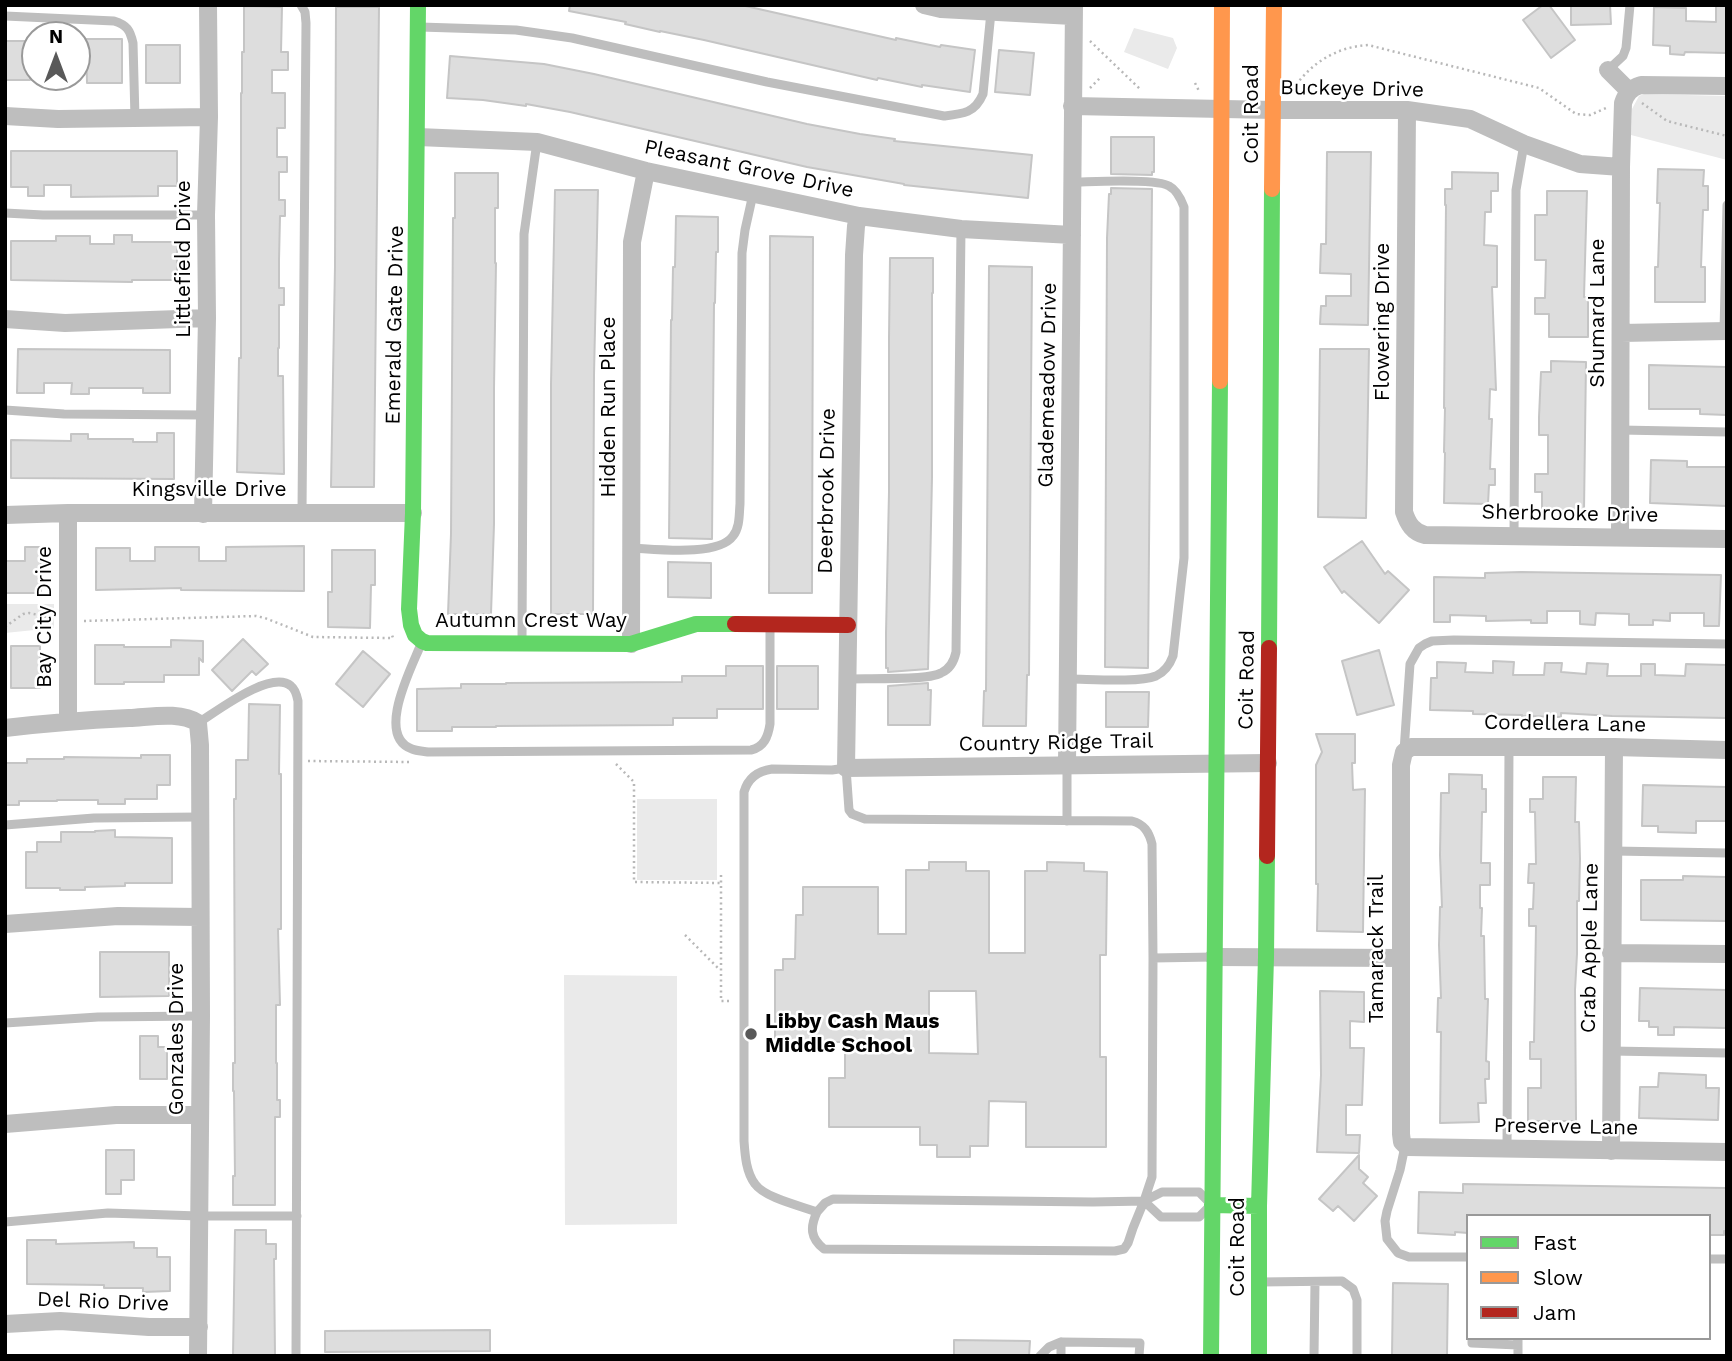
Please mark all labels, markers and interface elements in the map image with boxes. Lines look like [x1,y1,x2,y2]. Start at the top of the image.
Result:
north arrow [21,21,91,91]
text: N [49,25,63,48]
street label: Coit Road [1239,64,1265,164]
street label: Buckeye Drive [1280,75,1424,103]
street label: Pleasant Grove Drive [642,134,856,204]
street label: Littlefield Drive [171,180,197,338]
street label: Emerald Gate Drive [381,225,409,425]
street label: Shumard Lane [1585,238,1611,388]
street label: Flowering Drive [1370,243,1396,401]
street label: Glademeadow Drive [1034,282,1062,488]
street label: Hidden Run Place [596,316,622,498]
street label: Deerbrook Drive [813,408,841,574]
street label: Kingsville Drive [131,477,287,503]
street label: Sherbrooke Drive [1481,500,1659,528]
street label: Bay City Drive [32,546,58,688]
street label: Autumn Crest Way [435,608,627,634]
street label: Coit Road [1234,630,1260,730]
street label: Cordellera Lane [1484,710,1646,738]
street label: Country Ridge Trail [958,729,1154,757]
street label: Crab Apple Lane [1576,863,1604,1033]
street label: Tamarack Trail [1364,875,1390,1023]
street label: Gonzales Drive [164,963,190,1115]
place label: Libby Cash Maus Middle School [765,1009,939,1059]
marker: Libby Cash Maus Middle School [743,1026,759,1042]
street label: Preserve Lane [1493,1113,1639,1141]
street label: Coit Road [1225,1197,1251,1297]
legend [1466,1214,1711,1340]
text: Fast [1533,1230,1577,1255]
text: Slow [1533,1265,1583,1290]
street label: Del Rio Drive [36,1287,170,1317]
text: Jam [1533,1300,1576,1325]

